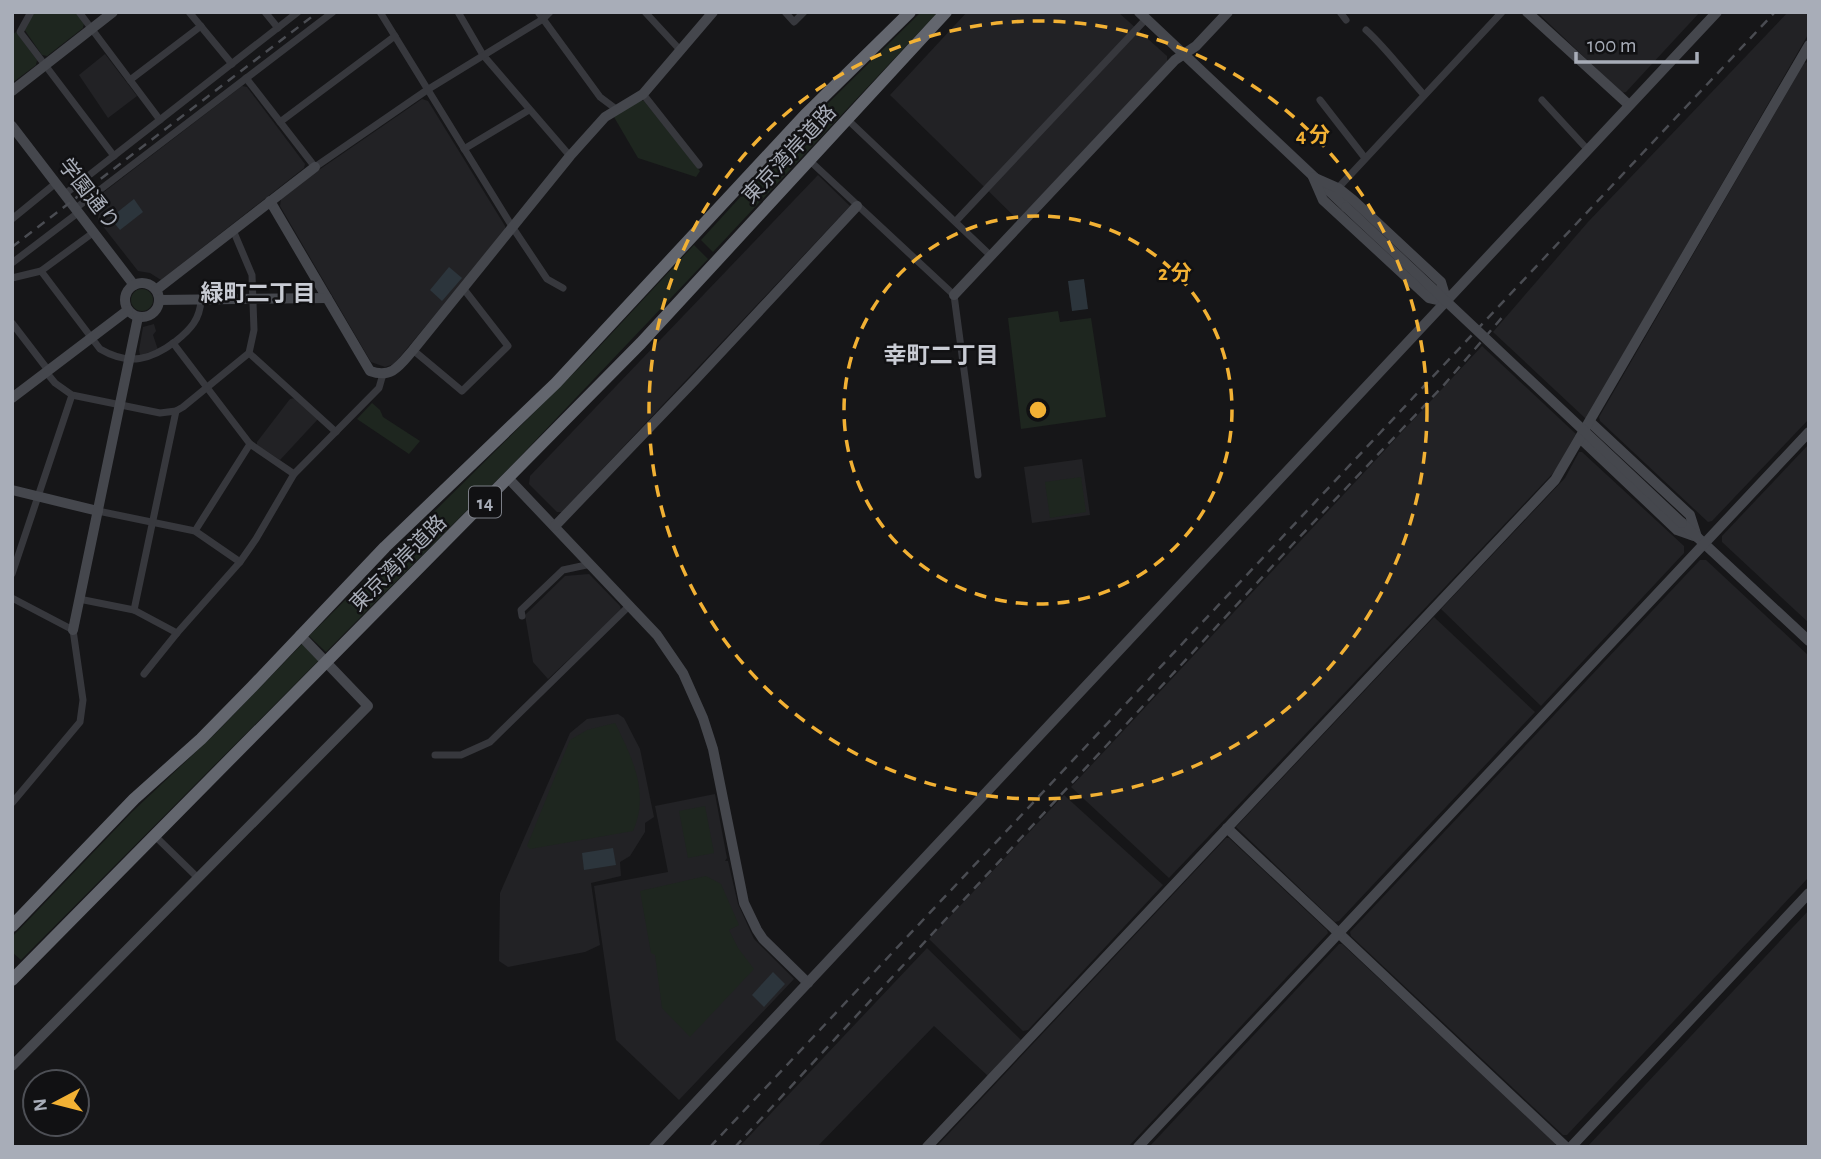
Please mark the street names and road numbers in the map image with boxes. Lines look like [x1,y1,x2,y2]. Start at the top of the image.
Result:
street label: 東京湾岸道路 [738,100,840,208]
street label: 学園通り [54,154,124,234]
road number: 14 [469,486,501,517]
street label: 東京湾岸道路 [346,511,450,615]

